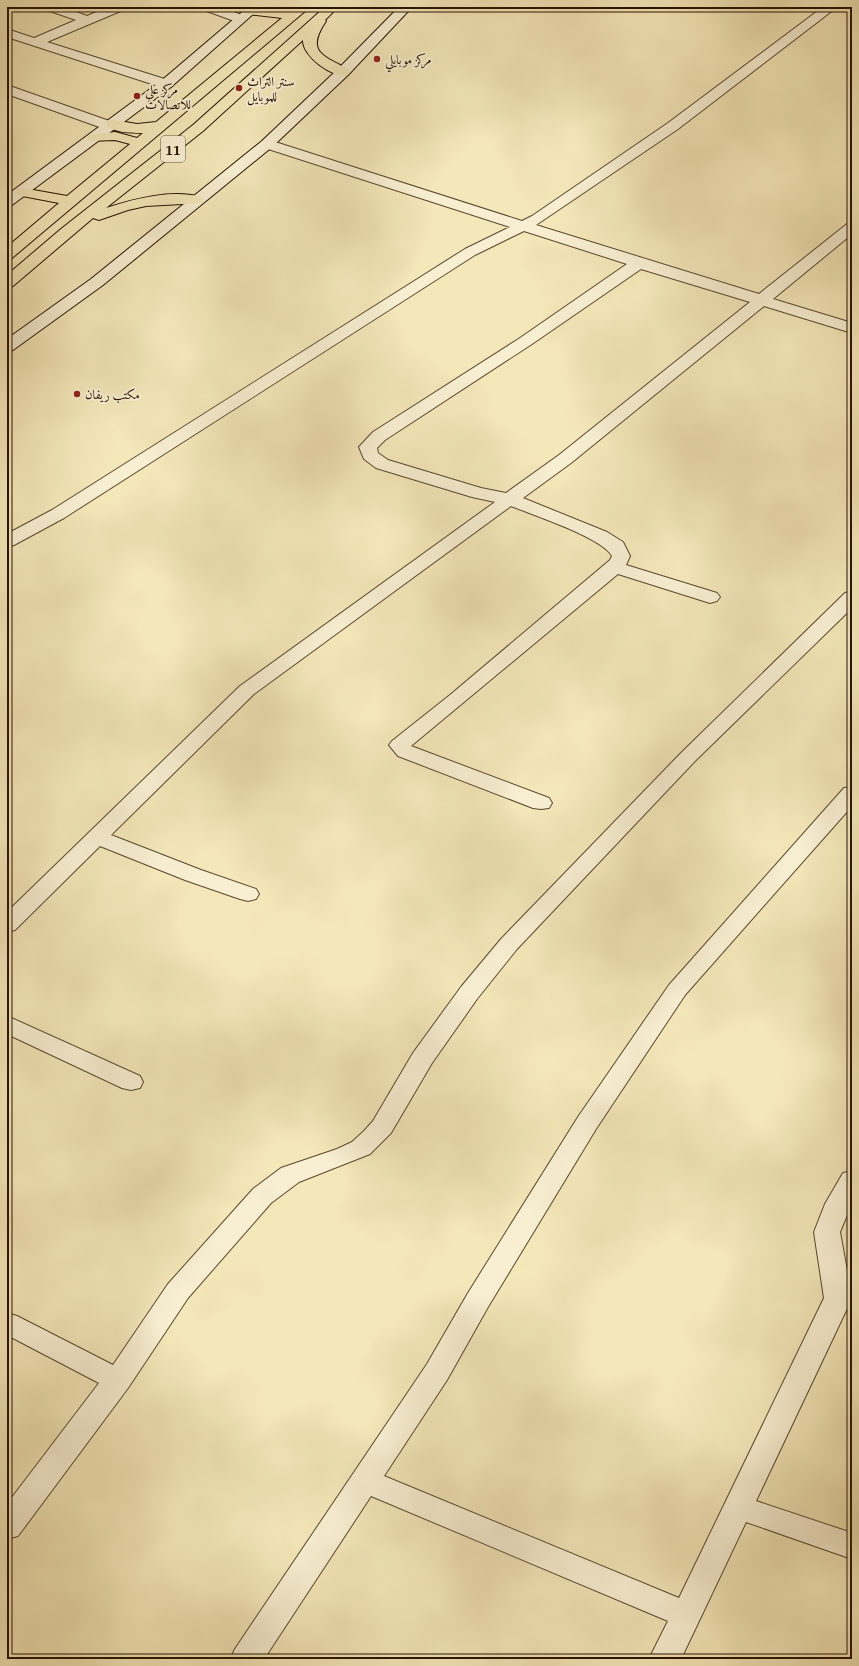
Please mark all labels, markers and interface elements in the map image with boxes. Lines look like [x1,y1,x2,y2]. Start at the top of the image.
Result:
place label: مركز موبايلي [385,50,432,73]
marker: مركز موبايلي [372,54,382,64]
place label: سنتر التراث للموبايل [247,72,295,106]
place label: مركز علي للاتصالات [145,80,191,114]
marker: سنتر التراث للموبايل [234,83,244,93]
marker: مركز علي للاتصالات [132,91,142,101]
road number: 11 [161,136,185,162]
place label: مكتب ريفان [85,385,140,404]
marker: مكتب ريفان [72,389,82,399]

